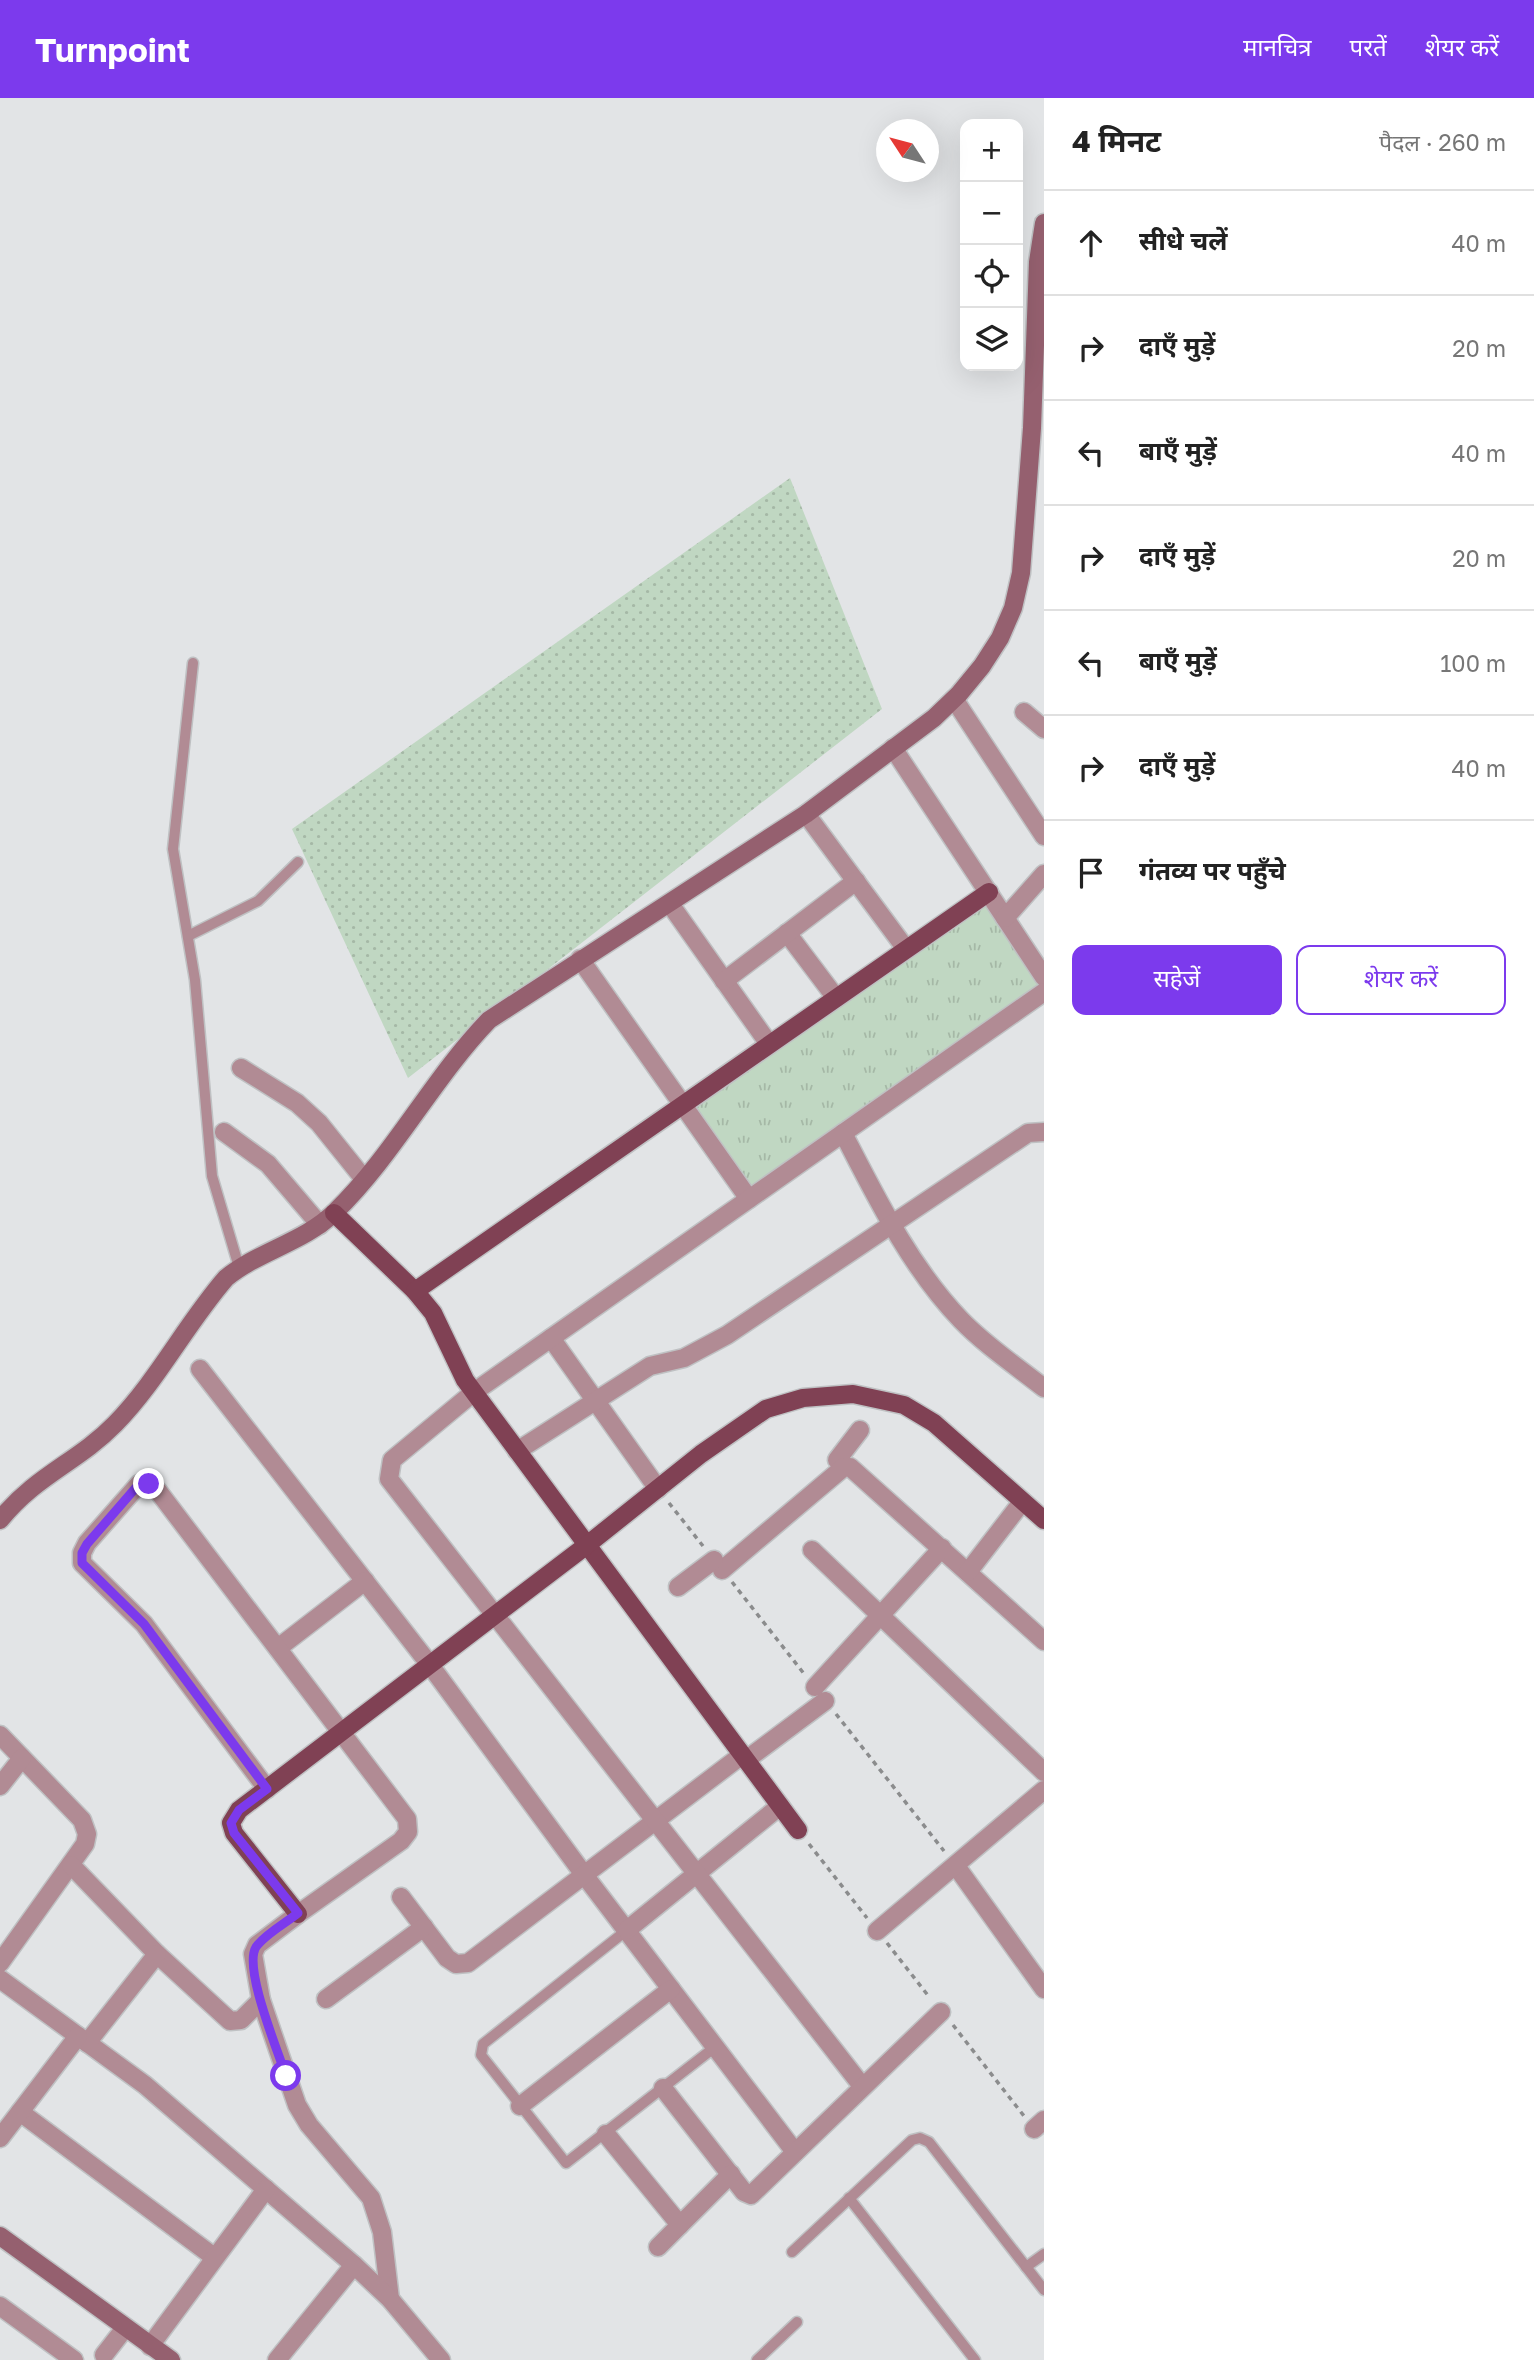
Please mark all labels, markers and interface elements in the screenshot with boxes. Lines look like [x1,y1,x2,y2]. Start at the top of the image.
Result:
text: Turnpoint [35,30,190,69]
text: मानचित्र [1243,32,1312,61]
text: परतें [1350,32,1387,61]
text: शेयर करें [1425,32,1499,61]
north arrow [876,119,939,182]
map controls [960,119,1023,371]
button: + [960,119,1023,182]
text: 4 मिनट [1072,123,1161,159]
text: पैदल · 260 m [1379,128,1506,156]
button: − [960,182,1023,245]
icon: ahead [1072,224,1110,262]
text: सीधे चलें [1139,225,1227,256]
text: 40 m [1452,229,1506,257]
button: locate [960,245,1023,308]
button: layers [960,308,1023,371]
icon: right [1072,329,1110,367]
text: दाएँ मुड़ें [1139,330,1215,361]
text: 20 m [1452,334,1506,362]
icon: left [1072,434,1110,472]
text: बाएँ मुड़ें [1139,435,1217,466]
text: 40 m [1452,439,1506,467]
icon: right [1072,539,1110,577]
text: दाएँ मुड़ें [1139,540,1215,571]
text: 20 m [1452,544,1506,572]
icon: left [1072,644,1110,682]
text: बाएँ मुड़ें [1139,645,1217,676]
text: 100 m [1440,649,1506,677]
icon: right [1072,749,1110,787]
text: दाएँ मुड़ें [1139,750,1215,781]
text: 40 m [1452,754,1506,782]
icon: arrive [1072,854,1110,892]
text: गंतव्य पर पहुँचे [1139,855,1286,886]
button: सहेजें [1072,945,1282,1015]
button: शेयर करें [1296,945,1506,1015]
route end [133,1468,164,1499]
route start [270,2060,301,2091]

